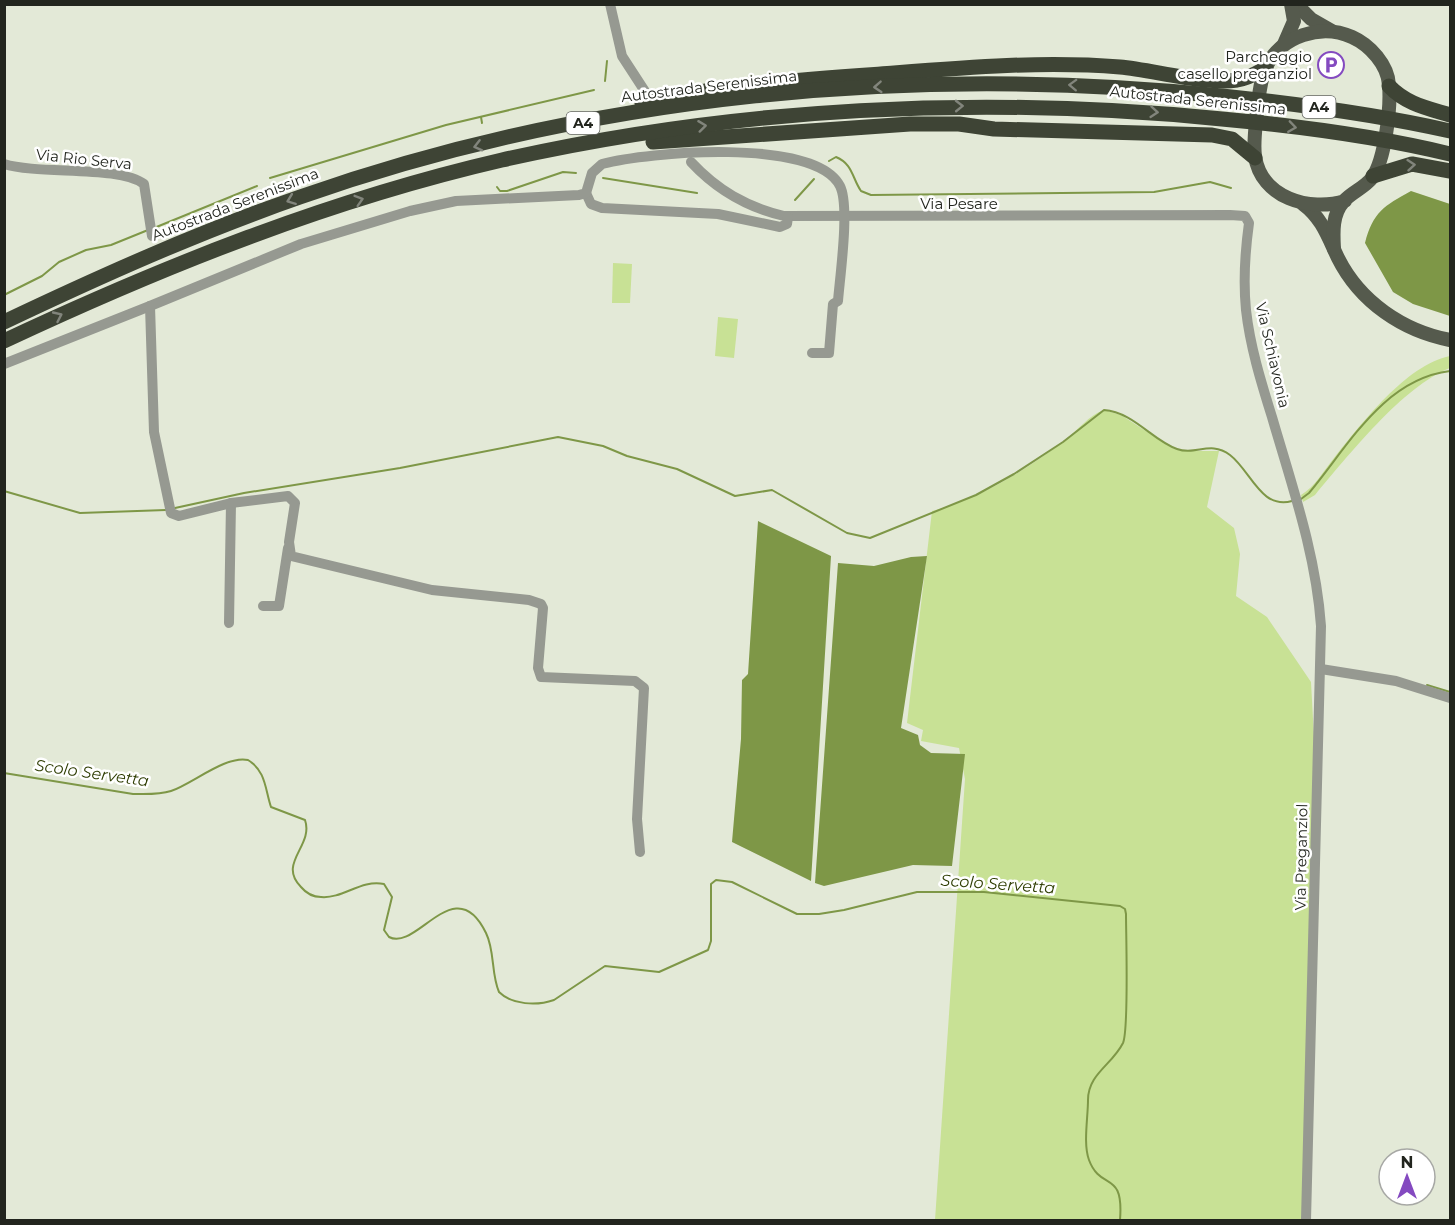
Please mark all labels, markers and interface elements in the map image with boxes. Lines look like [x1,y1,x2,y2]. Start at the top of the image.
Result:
place label: Parcheggio casello preganziol [1177,47,1312,83]
parking icon: Parcheggio casello preganziol [1316,50,1346,80]
street label: Autostrada Serenissima [620,66,798,106]
one-way arrow [1069,79,1078,91]
one-way arrow [874,80,883,93]
street label: Autostrada Serenissima [1109,81,1287,119]
road number: A4 [1302,96,1336,118]
one-way arrow [954,100,963,113]
one-way arrow [1149,105,1158,118]
road number: A4 [566,112,600,134]
one-way arrow [697,120,706,132]
one-way arrow [1287,120,1296,133]
one-way arrow [473,138,483,151]
street label: Via Rio Serva [35,145,133,173]
one-way arrow [1407,159,1416,172]
street label: Autostrada Serenissima [149,163,321,245]
one-way arrow [286,193,297,205]
street label: Via Pesare [920,194,998,213]
one-way arrow [353,195,364,207]
street label: Via Schiavonia [1252,300,1294,410]
one-way arrow [51,312,62,324]
water label: Scolo Servetta [34,756,150,790]
street label: Via Preganziol [1291,803,1311,911]
water label: Scolo Servetta [940,871,1056,897]
north arrow [1377,1147,1437,1207]
text: N [1401,1153,1413,1172]

